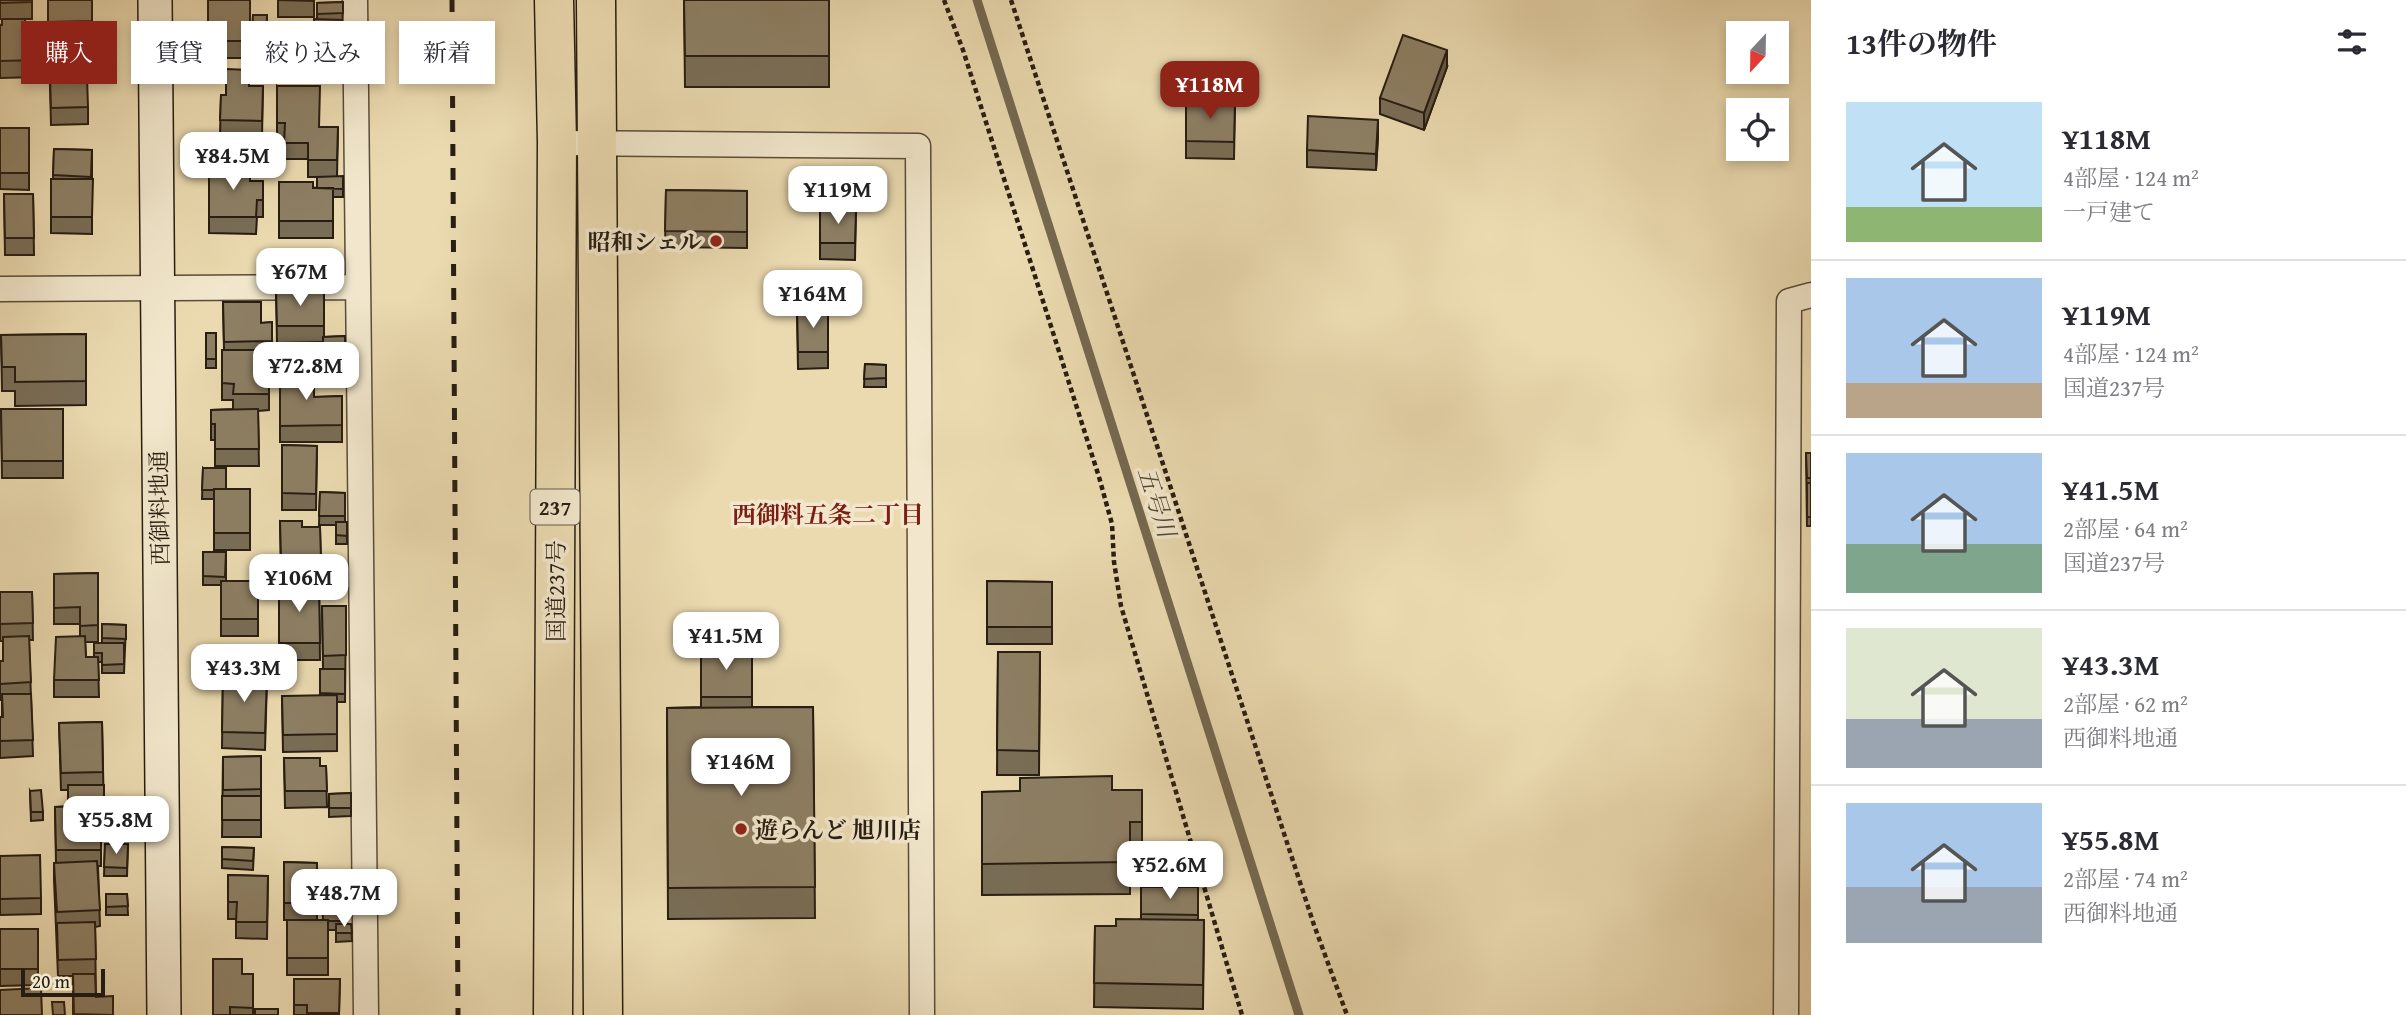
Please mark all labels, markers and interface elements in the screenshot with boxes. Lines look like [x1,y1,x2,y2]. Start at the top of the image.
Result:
chip: 購入 [21,21,117,84]
chip: 賃貸 [131,21,227,84]
chip: 絞り込み [241,21,385,84]
chip: 新着 [399,21,495,84]
north arrow [1726,21,1788,84]
map controls [1726,21,1789,161]
text: 13件の物件 [1846,21,1997,65]
icon: filters [2333,23,2371,61]
pin: ¥118M [1161,61,1259,121]
text: ¥118M [1176,67,1244,100]
button: locate [1726,98,1789,161]
text: ¥118M [2063,116,2151,160]
icon: home [1902,130,1986,214]
pin: ¥84.5M [176,132,290,192]
text: ¥84.5M [196,138,270,171]
text: 4部屋 · 124 m² [2063,161,2199,194]
pin: ¥119M [789,166,887,226]
text: ¥119M [804,172,872,205]
text: 一戸建て [2063,195,2155,228]
place label: 昭和シェル [587,225,702,258]
marker: 昭和シェル [708,233,724,249]
pin: ¥67M [259,248,341,308]
text: ¥67M [272,254,328,287]
pin: ¥164M [764,270,862,330]
text: ¥164M [779,276,847,309]
text: ¥119M [2063,292,2151,336]
icon: home [1902,306,1986,390]
text: 4部屋 · 124 m² [2063,337,2199,370]
pin: ¥72.8M [249,342,363,402]
text: ¥72.8M [269,348,343,381]
text: 国道237号 [2063,371,2165,404]
street label: 西御料地通 [141,450,177,566]
water label: 五号川 [1129,462,1186,544]
text: ¥41.5M [2063,467,2159,511]
icon: home [1902,481,1986,565]
road number: 237 [530,490,580,524]
district label: 西御料五条二丁目 [732,497,924,532]
text: 2部屋 · 64 m² [2063,512,2188,545]
street label: 国道237号 [539,540,572,642]
text: 国道237号 [2063,546,2165,579]
pin: ¥106M [250,554,348,614]
text: ¥106M [265,560,333,593]
pin: ¥41.5M [669,612,783,672]
text: ¥41.5M [689,618,763,651]
text: ¥43.3M [2063,642,2159,686]
pin: ¥43.3M [187,644,301,704]
text: ¥43.3M [207,650,281,683]
icon: home [1902,656,1986,740]
text: 2部屋 · 62 m² [2063,687,2188,720]
text: 西御料地通 [2063,721,2178,754]
pin: ¥146M [692,738,790,798]
text: ¥146M [707,744,775,777]
pin: ¥55.8M [59,796,173,856]
text: ¥55.8M [79,802,153,835]
place label: 遊らんど 旭川店 [755,813,921,846]
text: ¥55.8M [2063,817,2159,861]
marker: 遊らんど 旭川店 [733,821,749,837]
icon: home [1902,831,1986,915]
pin: ¥52.6M [1113,842,1227,901]
text: ¥52.6M [1133,847,1207,880]
text: 2部屋 · 74 m² [2063,862,2188,895]
pin: ¥48.7M [287,870,401,929]
text: ¥48.7M [307,875,381,908]
text: 西御料地通 [2063,896,2178,929]
scale bar [21,966,105,998]
text: 20 m [32,967,70,995]

